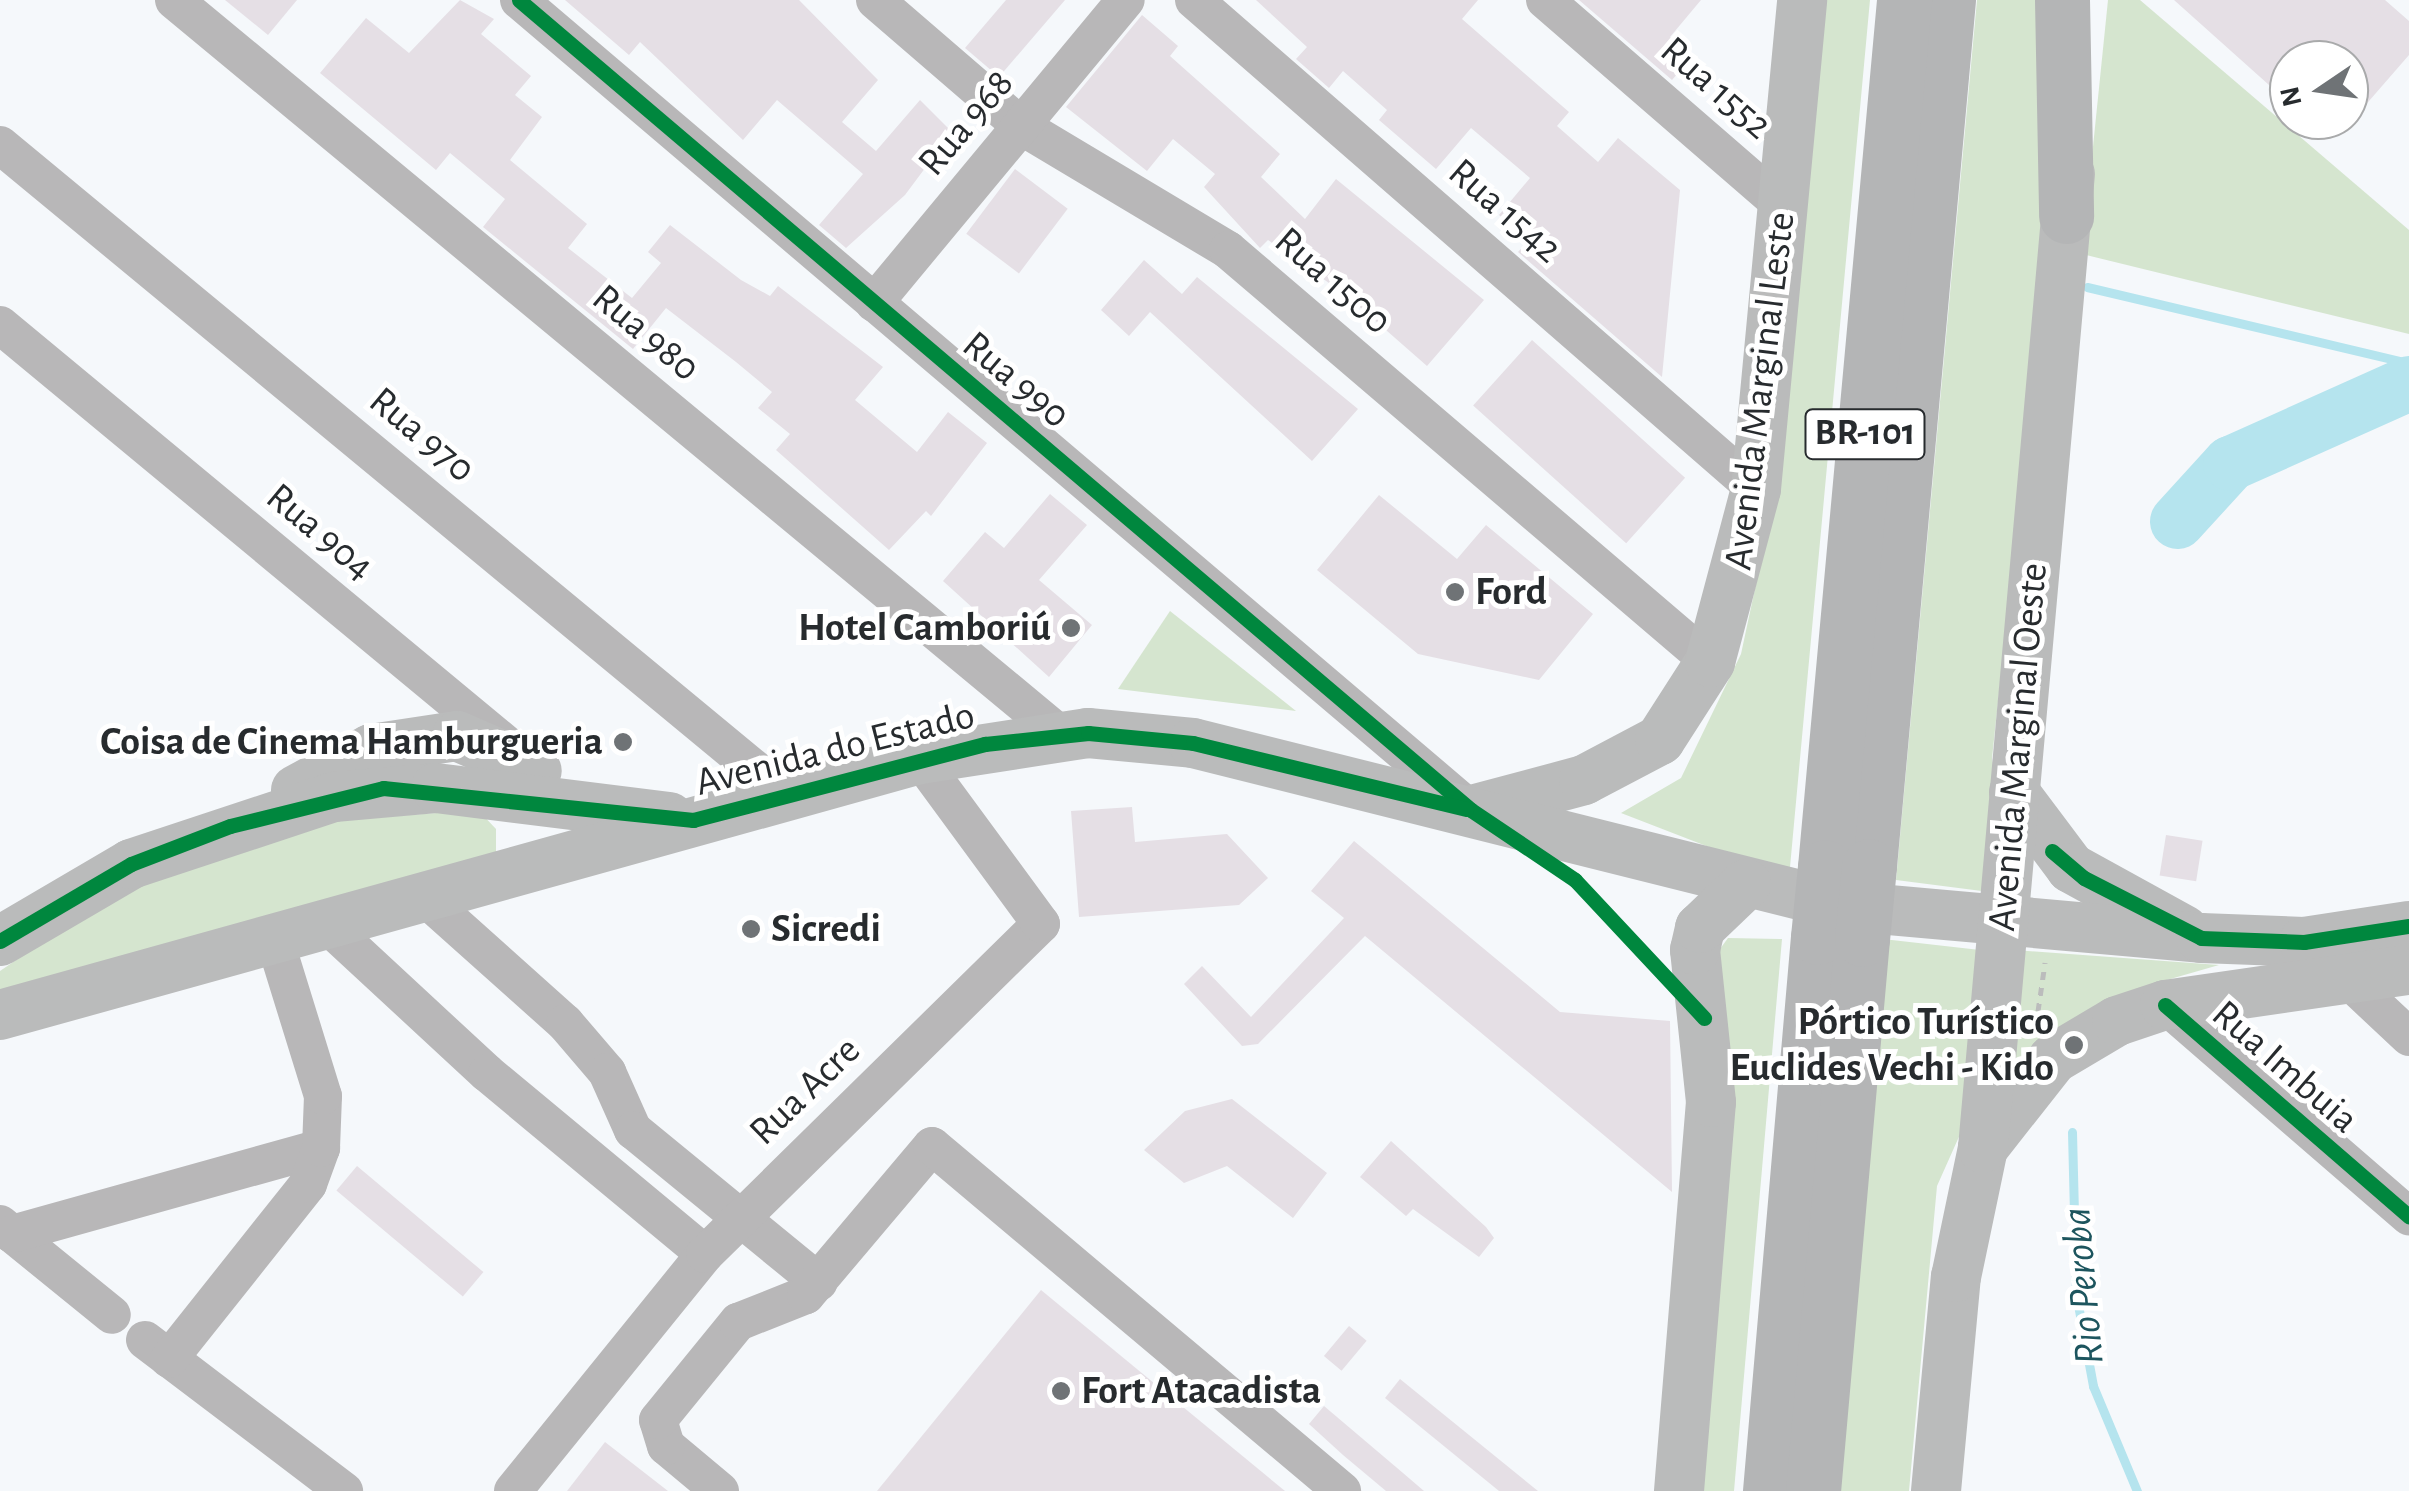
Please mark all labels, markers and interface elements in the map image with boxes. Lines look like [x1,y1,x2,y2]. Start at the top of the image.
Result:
street label: Rua 1552 [1650,26,1782,150]
north arrow [2269,40,2369,140]
street label: Rua 968 [908,60,1024,186]
text: N [2276,84,2308,109]
street label: Rua 1542 [1438,149,1572,273]
street label: Avenida Marginal Leste [1714,209,1806,573]
street label: Rua 1500 [1265,217,1401,345]
street label: Rua 980 [582,274,710,392]
street label: Rua 990 [952,321,1080,439]
street label: Rua 970 [359,377,485,493]
road number: BR-101 [1802,401,1928,467]
street label: Rua 904 [256,473,384,591]
street label: Avenida Marginal Oeste [1978,561,2058,933]
place label: Ford [1475,568,1547,616]
marker: Ford [1444,581,1466,603]
place label: Hotel Camboriú [798,604,1051,652]
marker: Hotel Camboriú [1060,617,1082,639]
street label: Avenida do Estado [690,691,980,807]
place label: Coisa de Cinema Hamburgueria [100,718,603,766]
marker: Coisa de Cinema Hamburgueria [612,731,634,753]
place label: Sicredi [771,905,881,953]
marker: Sicredi [740,918,762,940]
street label: Rua Imbuia [2202,990,2368,1144]
place label: Pórtico Turístico Euclides Vechi - Kido [1730,998,2054,1092]
street label: Rua Acre [740,1027,870,1155]
marker: Pórtico Turístico Euclides Vechi - Kido [2063,1034,2085,1056]
water label: Rio Peroba [2051,1205,2115,1367]
place label: Fort Atacadista [1081,1367,1321,1415]
marker: Fort Atacadista [1050,1380,1072,1402]

